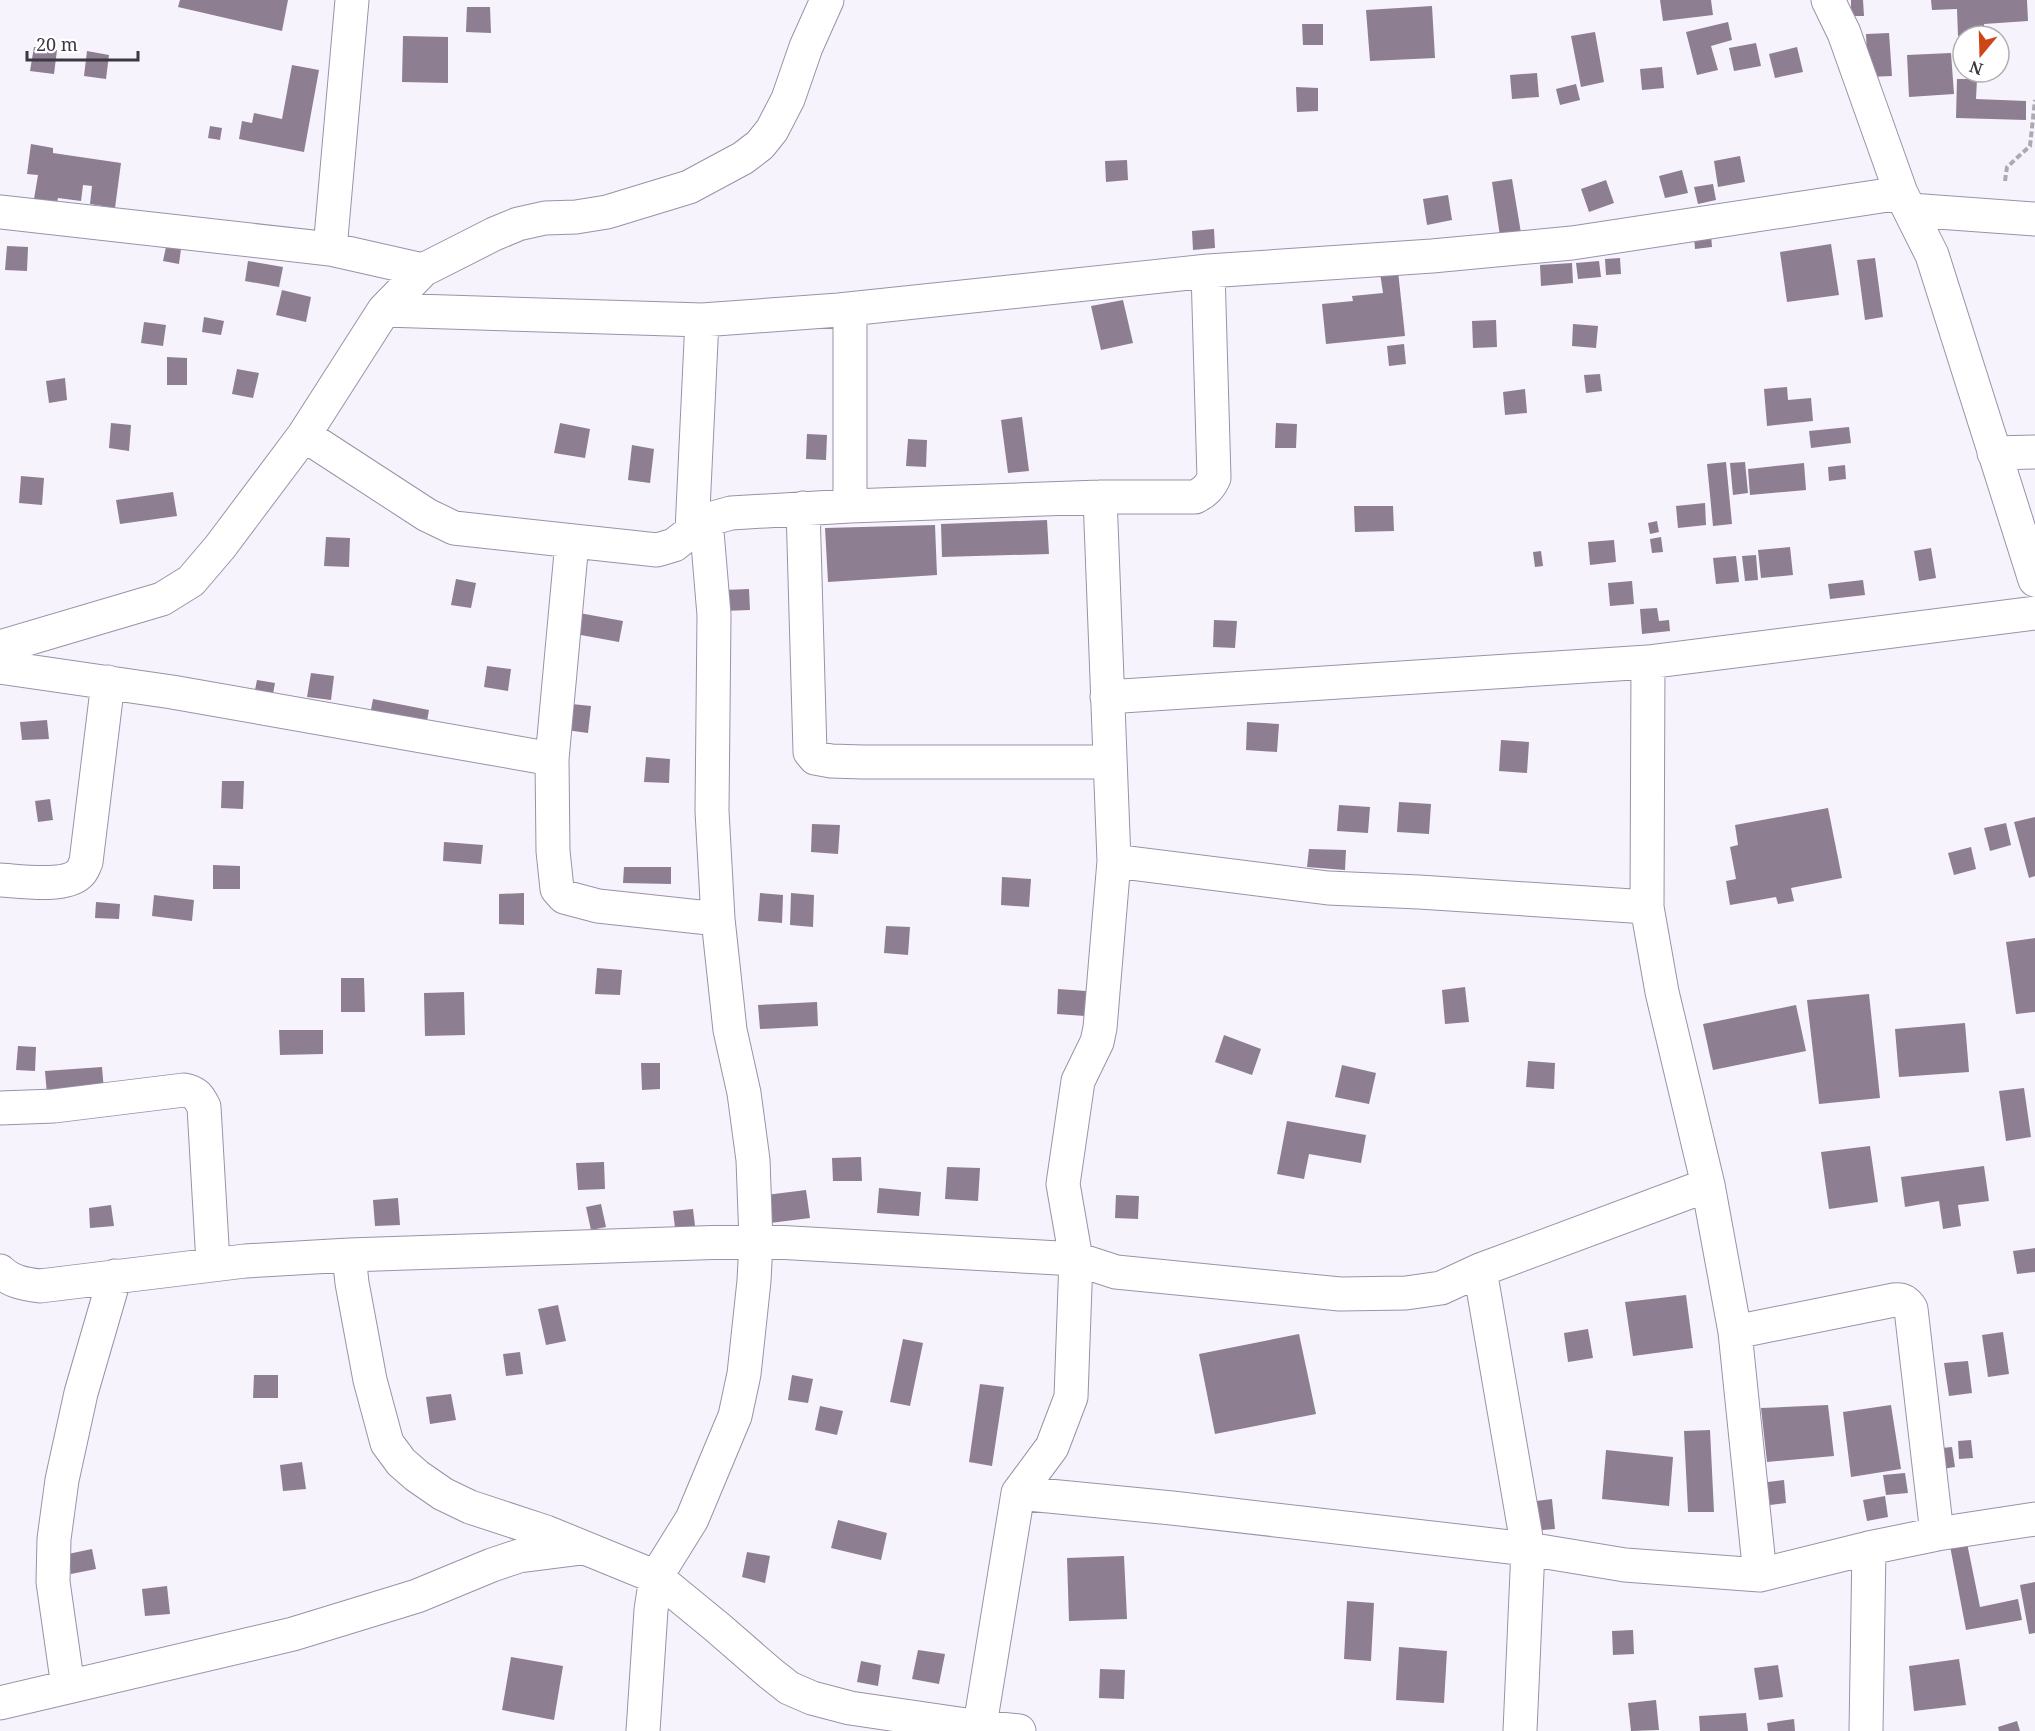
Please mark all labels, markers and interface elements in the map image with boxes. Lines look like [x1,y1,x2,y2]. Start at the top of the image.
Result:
scale bar [27,24,138,62]
north arrow [1951,24,2011,84]
text: 20 m [36,32,78,56]
text: N [1966,56,1986,81]

